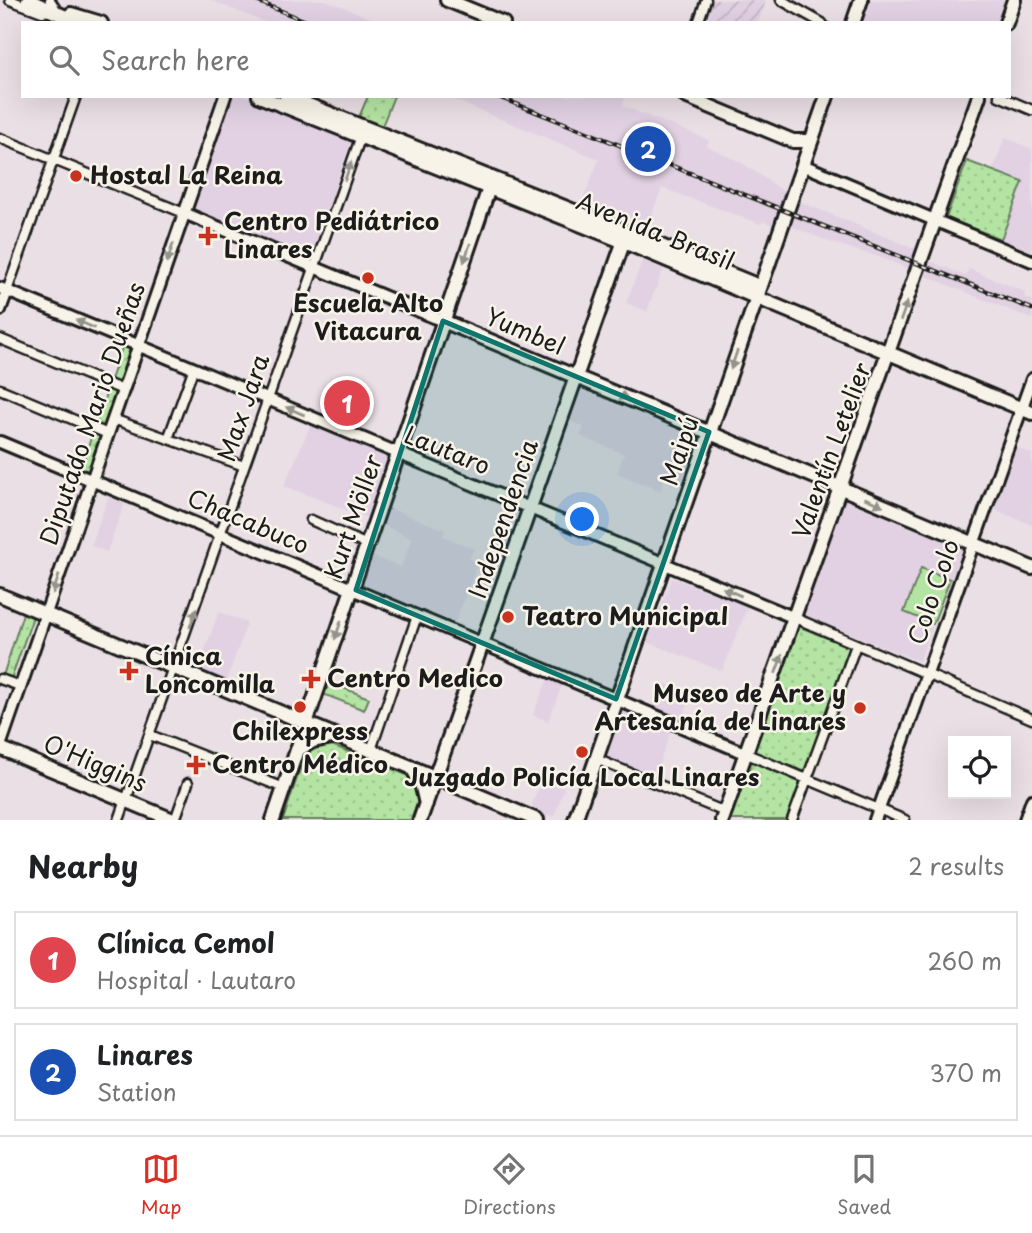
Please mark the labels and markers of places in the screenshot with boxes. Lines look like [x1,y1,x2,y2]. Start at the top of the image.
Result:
pin: 2 [625,123,671,175]
place label: Hostal La Reina [90,156,283,192]
marker: Hostal La Reina [68,168,84,184]
place label: Centro Pediátrico Linares [224,202,439,266]
marker: Centro Pediátrico Linares [198,226,218,246]
marker: Escuela Alto Vitacura [360,270,376,286]
place label: Escuela Alto Vitacura [293,284,443,348]
pin: 1 [324,377,370,429]
place label: Teatro Municipal [522,597,728,633]
marker: Teatro Municipal [500,609,516,625]
place label: Cínica Loncomilla [145,637,276,701]
place label: Centro Medico [327,659,503,695]
marker: Cínica Loncomilla [119,661,139,681]
marker: Centro Medico [301,669,321,689]
place label: Museo de Arte y Artesanía de Linares [595,674,846,738]
marker: Chilexpress [292,699,308,715]
marker: Museo de Arte y Artesanía de Linares [852,700,868,716]
place label: Chilexpress [232,712,368,748]
marker: Juzgado Policía Local Linares [574,744,590,760]
place label: Centro Médico [212,745,388,781]
marker: Centro Médico [186,755,206,775]
place label: Juzgado Policía Local Linares [405,758,759,794]

